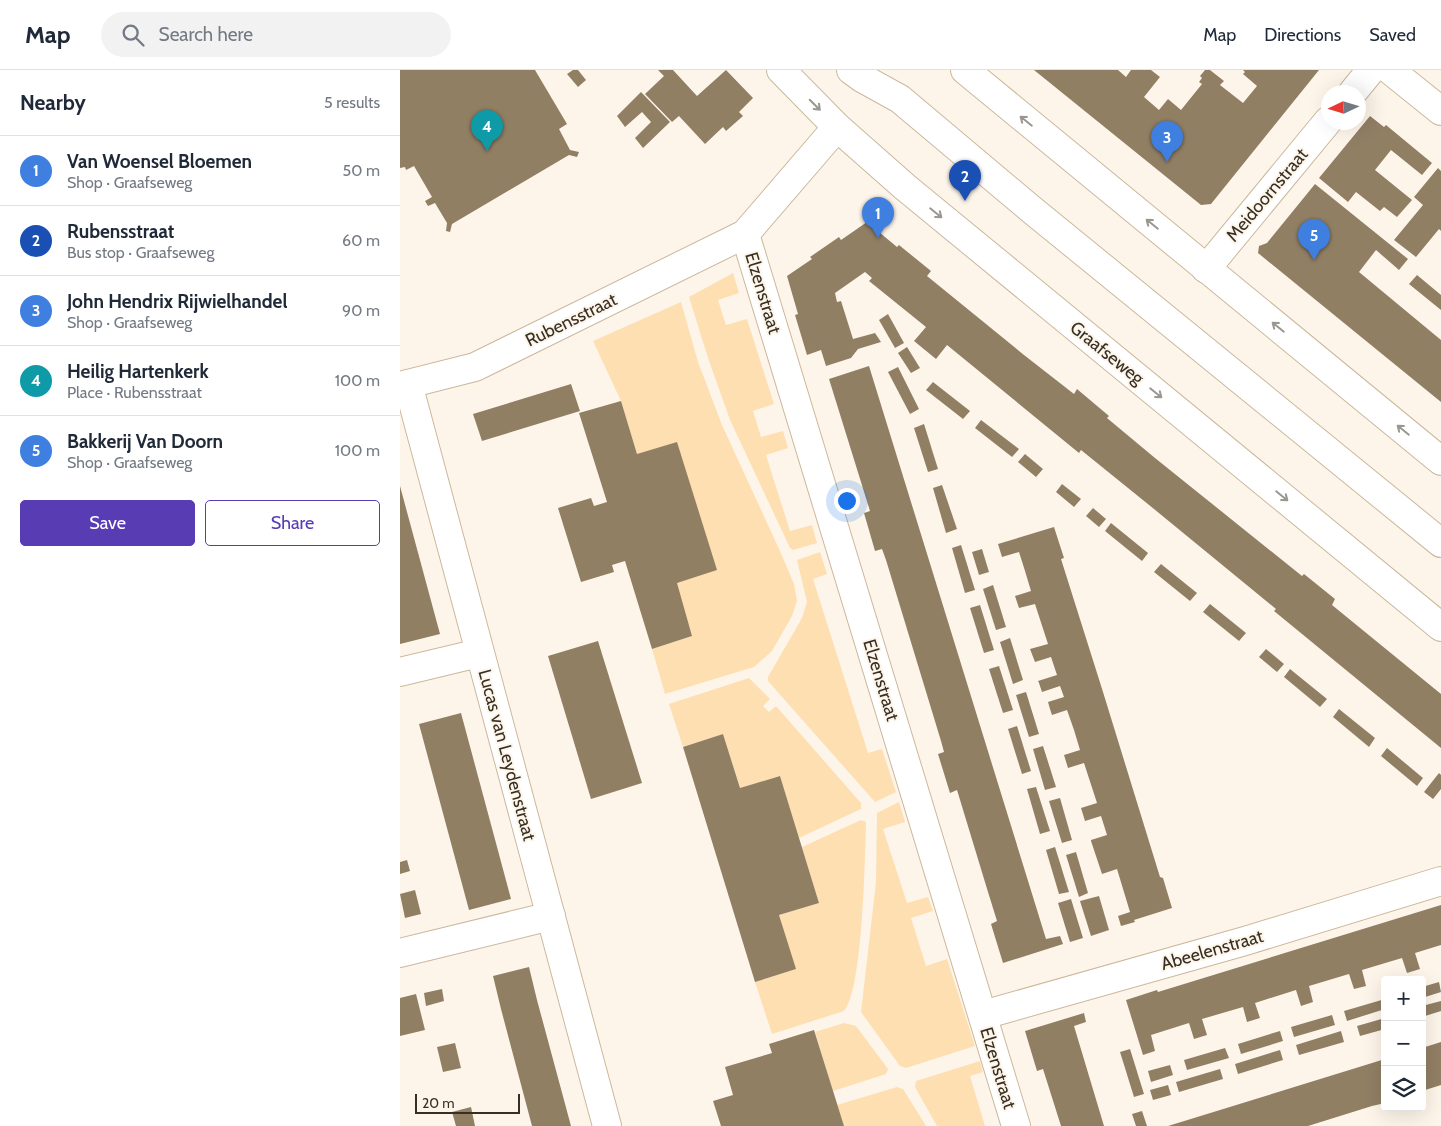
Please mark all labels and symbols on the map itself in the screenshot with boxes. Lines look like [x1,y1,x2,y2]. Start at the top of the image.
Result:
north arrow [1321,85,1366,130]
one-way arrow [809,98,821,111]
pin: 4 [471,110,503,151]
one-way arrow [1020,116,1033,127]
pin: 3 [1151,121,1183,162]
street label: Meidoornstraat [1222,144,1312,246]
pin: 2 [949,160,981,201]
pin: 1 [862,197,894,238]
one-way arrow [929,207,942,218]
one-way arrow [1146,219,1159,230]
pin: 5 [1298,219,1330,260]
street label: Elzenstraat [740,250,786,336]
street label: Rubensstraat [522,288,620,352]
street label: Graafseweg [1066,317,1149,390]
one-way arrow [1271,321,1284,333]
one-way arrow [1150,388,1163,399]
one-way arrow [1397,424,1410,435]
your location [834,488,860,514]
one-way arrow [1275,491,1288,502]
street label: Elzenstraat [858,637,904,723]
street label: Lucas van Leydenstraat [474,667,540,843]
street label: Abeelenstraat [1158,925,1266,975]
street label: Elzenstraat [975,1025,1021,1111]
scale bar [415,1091,520,1114]

